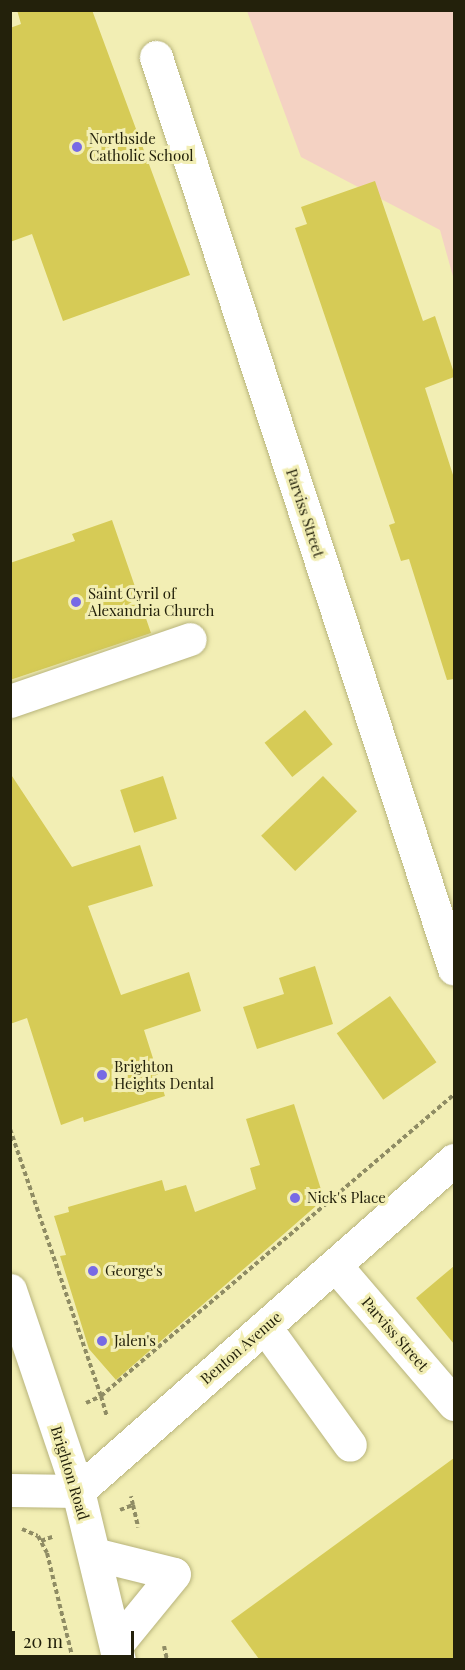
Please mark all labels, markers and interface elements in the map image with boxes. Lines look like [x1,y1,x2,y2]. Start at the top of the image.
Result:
place label: Northside Catholic School [89,129,193,164]
marker: Northside Catholic School [70,140,84,154]
street label: Parviss Street [282,466,328,560]
place label: Saint Cyril of Alexandria Church [88,584,215,619]
marker: Saint Cyril of Alexandria Church [69,595,83,609]
place label: Brighton Heights Dental [114,1057,214,1092]
marker: Brighton Heights Dental [95,1068,109,1082]
place label: Nick's Place [307,1189,386,1207]
marker: Nick's Place [288,1191,302,1205]
place label: George's [105,1262,163,1280]
marker: George's [86,1264,100,1278]
street label: Parviss Street [358,1293,432,1375]
street label: Benton Avenue [197,1308,285,1388]
place label: Jalen's [114,1332,156,1350]
marker: Jalen's [95,1334,109,1348]
street label: Brighton Road [47,1424,93,1522]
scale bar [15,1619,136,1657]
text: 20 m [23,1629,63,1653]

